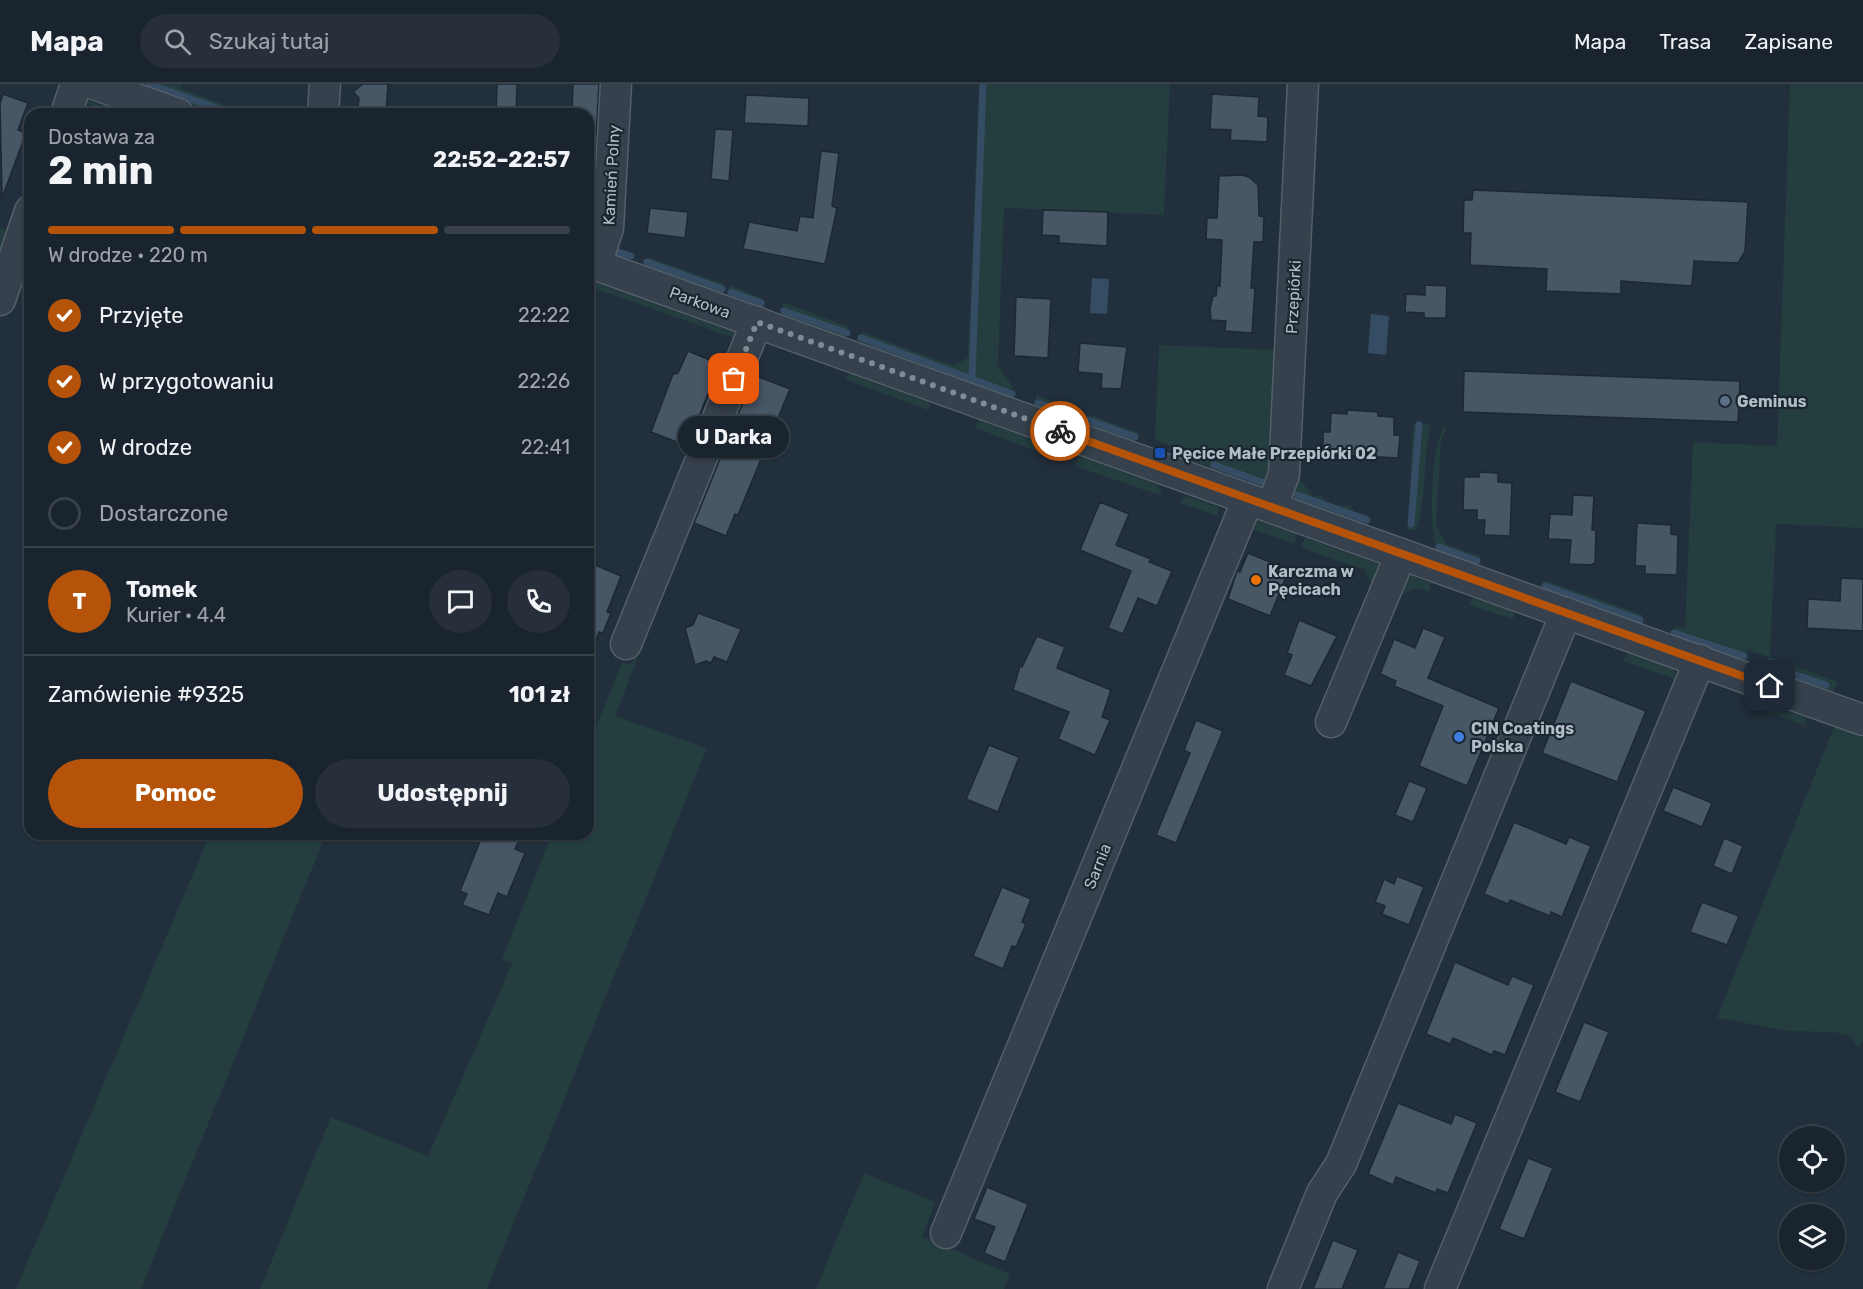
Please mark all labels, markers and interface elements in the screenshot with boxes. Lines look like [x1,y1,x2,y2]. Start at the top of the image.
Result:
search box [140,14,560,68]
text: Mapa [30,25,104,58]
icon: search [161,25,194,58]
text: Szukaj tutaj [209,28,329,55]
text: Mapa [1574,29,1626,54]
text: Trasa [1659,29,1711,54]
text: Zapisane [1744,29,1833,54]
street label: Kamień Polny [599,124,624,226]
text: Dostawa za [48,125,155,149]
text: 22:52–22:57 [433,146,570,173]
text: 2 min [48,148,154,194]
text: W drodze · 220 m [48,243,208,267]
street label: Przepiórki [1282,260,1305,335]
street label: Parkowa [667,283,733,322]
icon: check [48,299,81,332]
text: Przyjęte [99,302,184,329]
text: 22:22 [518,303,570,327]
pin [708,353,759,404]
icon: bag [717,362,750,395]
icon: check [48,365,81,398]
text: W przygotowaniu [99,368,274,395]
text: 22:26 [518,369,570,393]
place label: Geminus [1737,392,1807,411]
marker: Geminus [1718,394,1732,408]
courier [1030,401,1090,461]
callout: U Darka [678,415,789,457]
icon: bike [1044,415,1077,448]
text: U Darka [695,425,772,449]
icon: check [48,431,81,464]
text: W drodze [99,434,192,461]
text: 22:41 [521,435,570,459]
place label: Pęcice Małe Przepiórki 02 [1172,444,1376,463]
marker: Pęcice Małe Przepiórki 02 [1153,446,1167,460]
text: Dostarczone [99,500,228,527]
place label: Karczma w Pęcicach [1268,562,1355,599]
button: chat [429,570,492,633]
button: phone [507,570,570,633]
marker: Karczma w Pęcicach [1249,573,1263,587]
text: Tomek [126,576,197,603]
text: T [73,588,86,615]
text: Kurier · 4.4 [126,603,226,627]
pin [1744,660,1795,711]
icon: home [1753,669,1786,702]
text: Zamówienie #9325 [48,681,244,708]
text: 101 zł [509,681,570,708]
place label: CIN Coatings Polska [1471,719,1574,756]
marker: CIN Coatings Polska [1452,730,1466,744]
button: Pomoc [48,759,303,828]
button: Udostępnij [315,759,570,828]
street label: Sarnia [1080,841,1115,892]
map controls [1779,1126,1845,1270]
button: locate [1779,1126,1845,1192]
button: layers [1779,1204,1845,1270]

